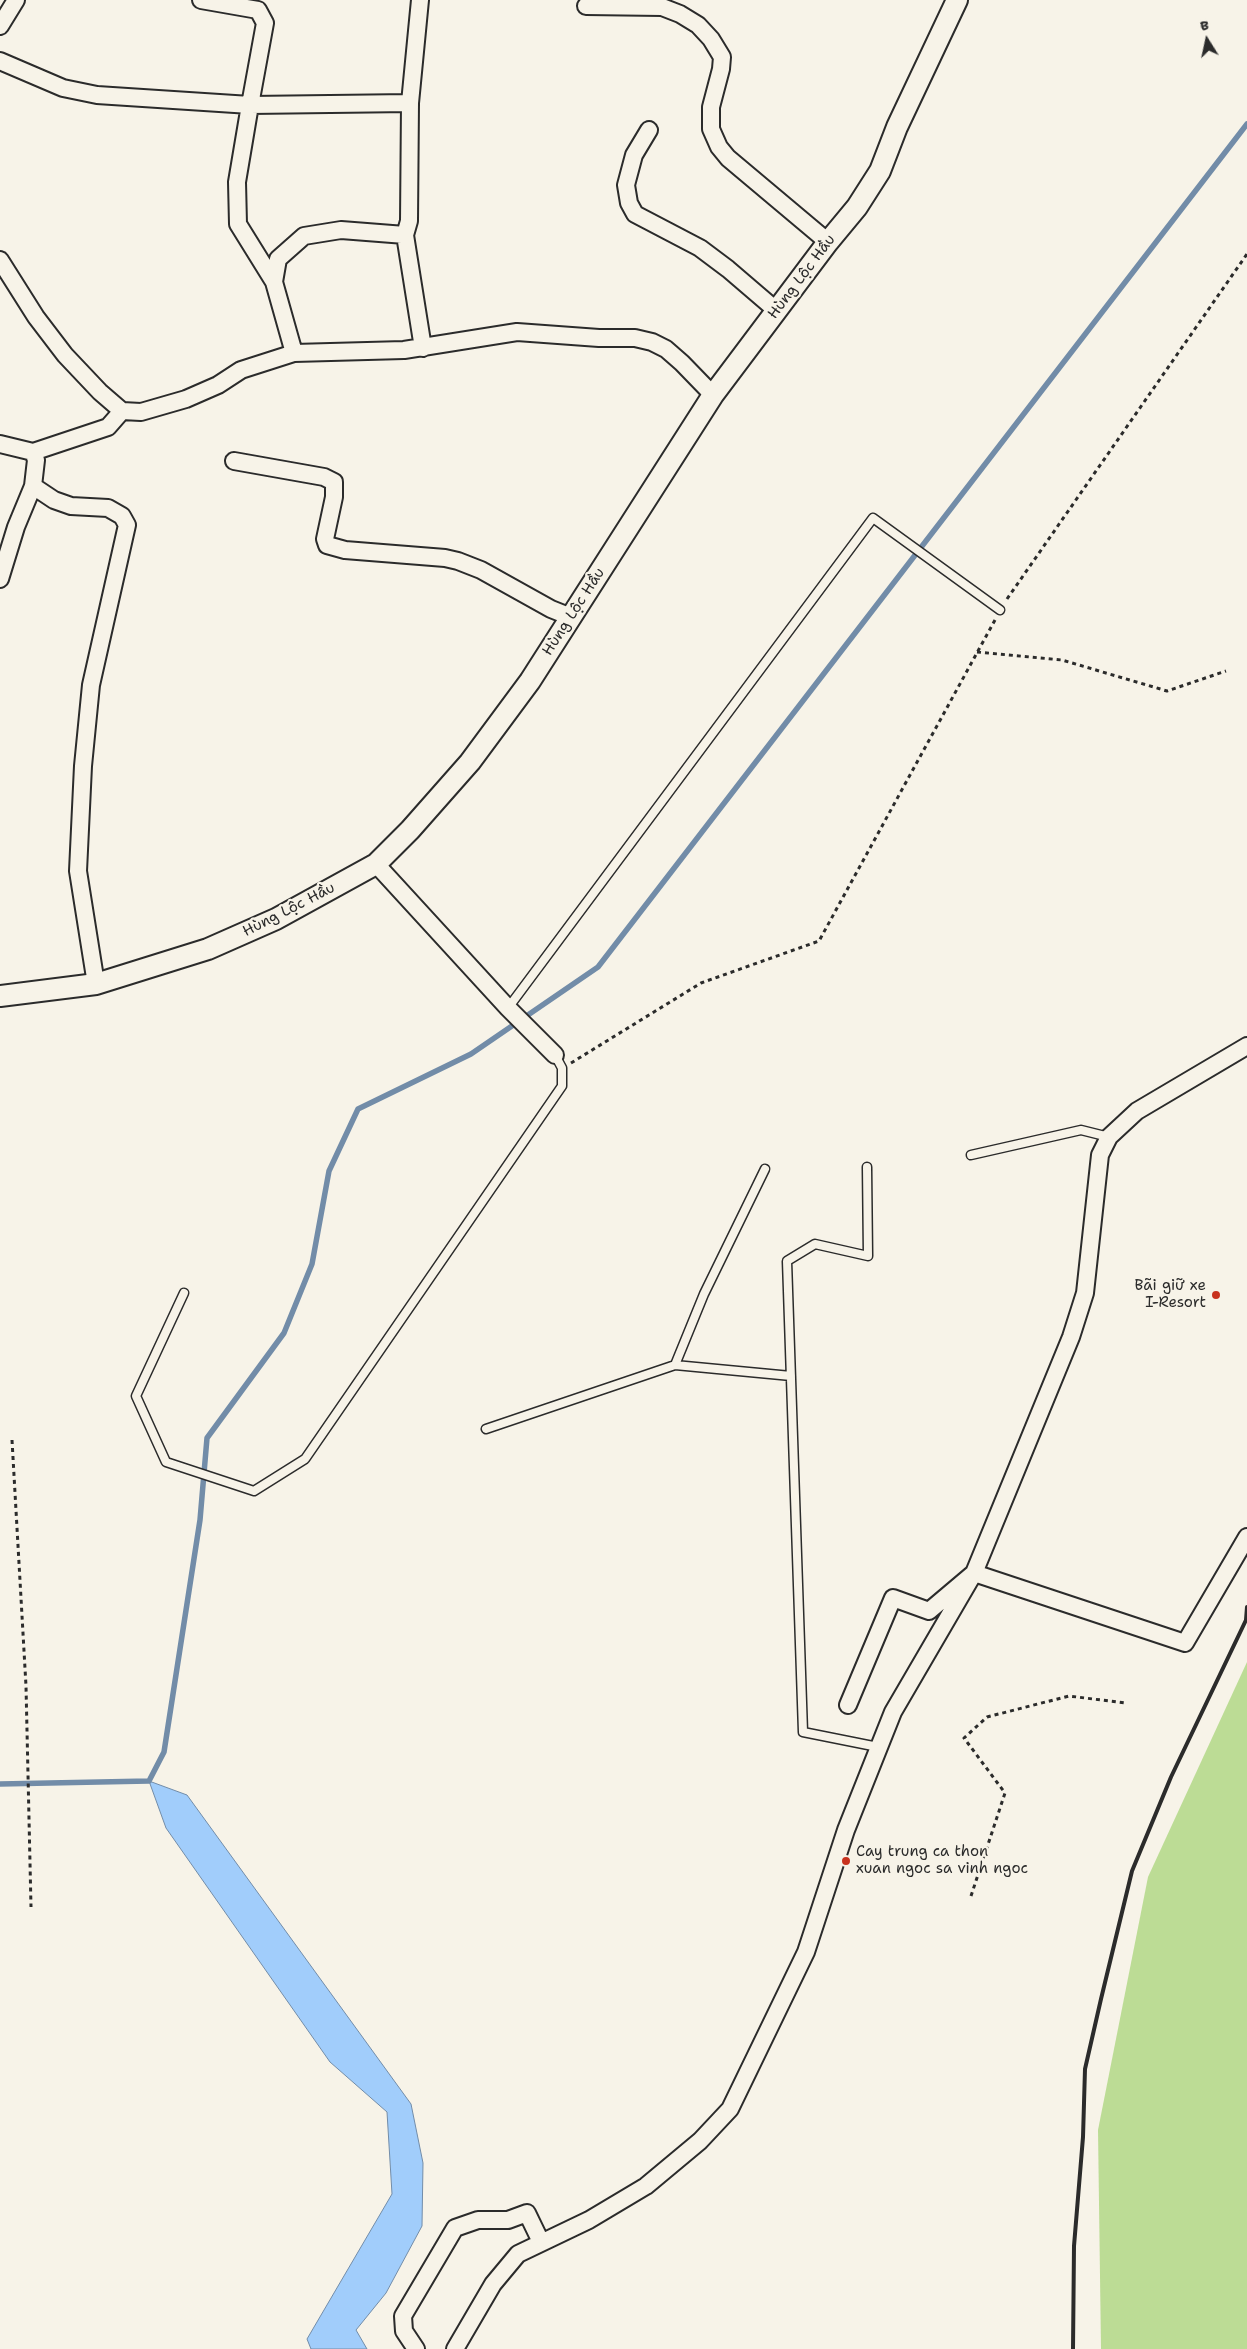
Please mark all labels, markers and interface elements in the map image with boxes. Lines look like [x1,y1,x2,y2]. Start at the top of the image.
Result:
north arrow [1182,15,1232,65]
text: B [1199,16,1210,35]
street label: Hùng Lộc Hầu [764,231,840,323]
street label: Hùng Lộc Hầu [539,565,609,659]
street label: Hùng Lộc Hầu [240,879,338,941]
place label: Bãi giữ xe I-Resort [1134,1277,1206,1312]
marker: Bãi giữ xe I-Resort [1210,1289,1222,1301]
place label: Cay trung ca thon xuan ngoc sa vinh ngoc [856,1843,1028,1878]
marker: Cay trung ca thon xuan ngoc sa vinh ngoc [840,1855,852,1867]

